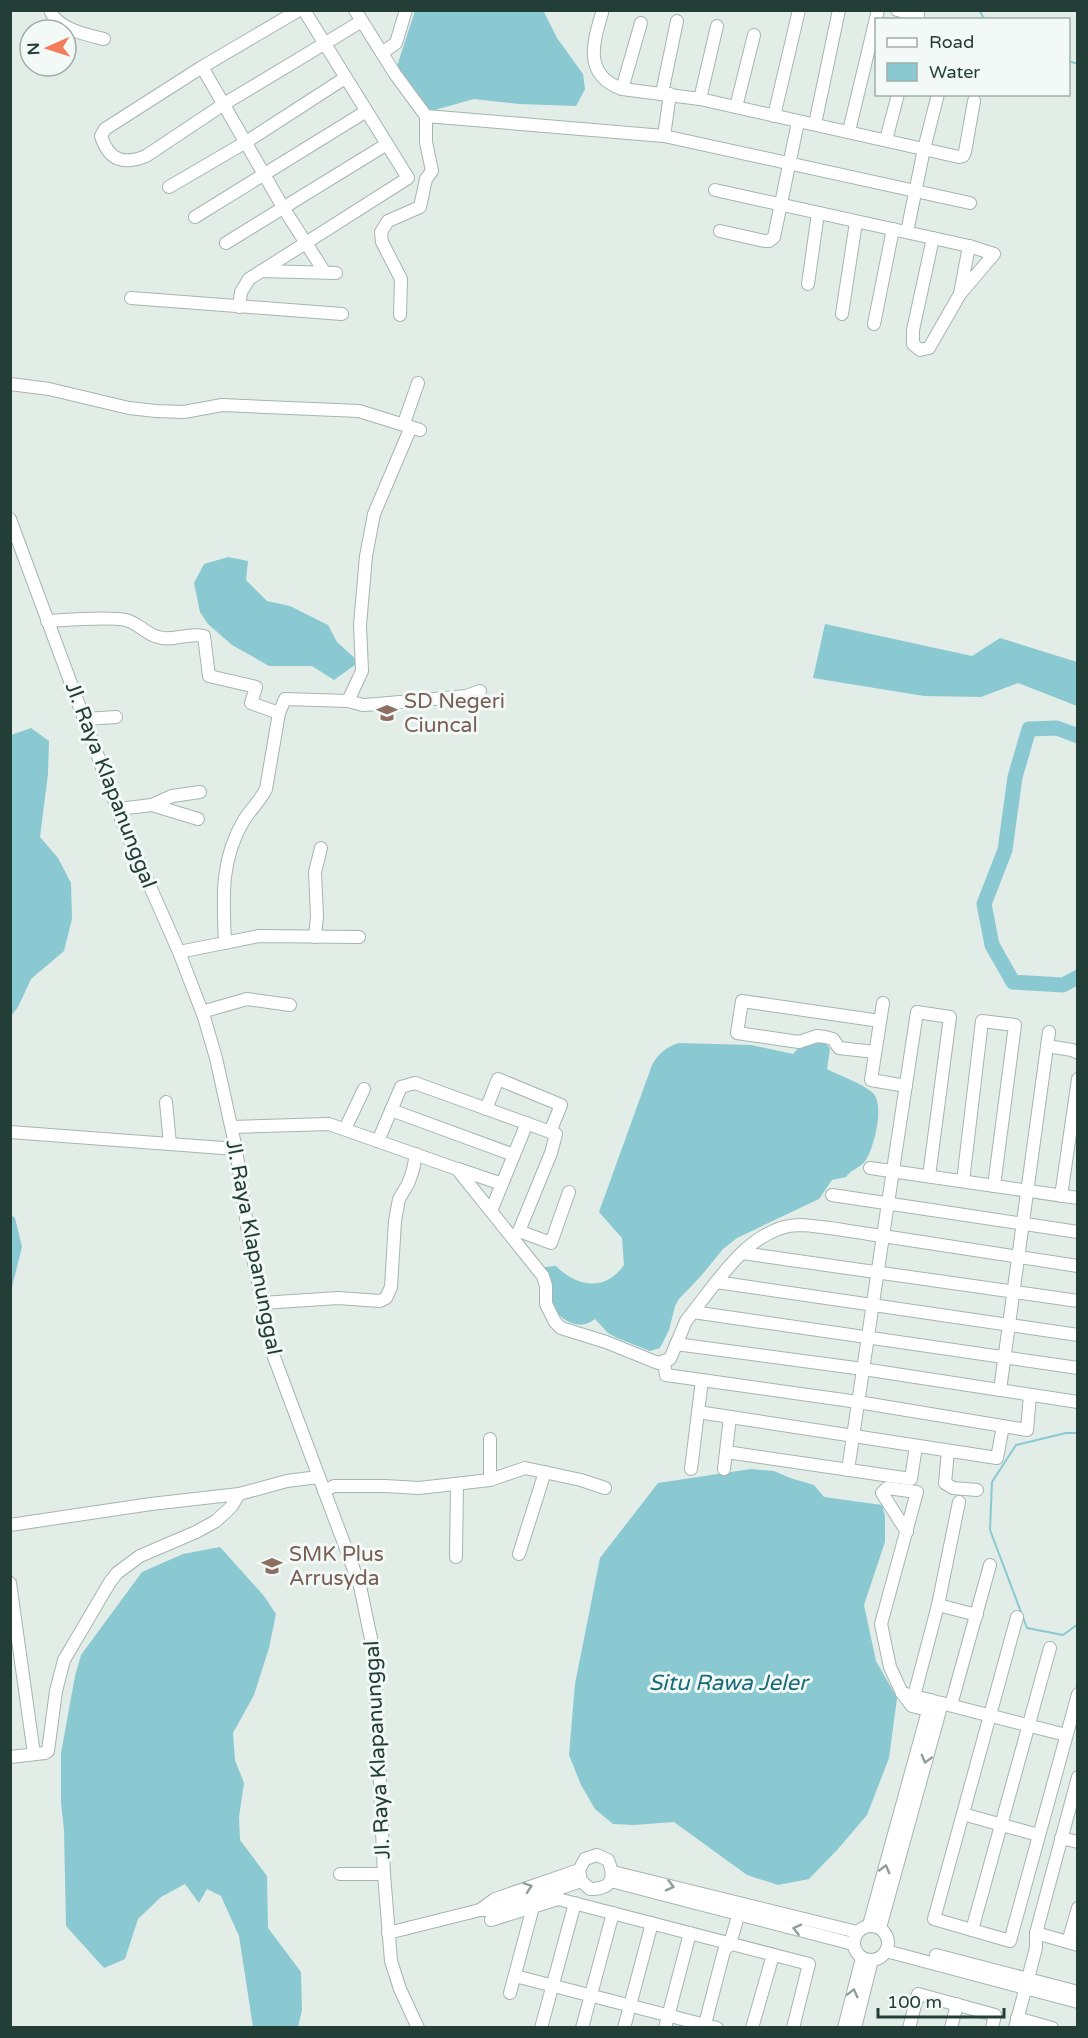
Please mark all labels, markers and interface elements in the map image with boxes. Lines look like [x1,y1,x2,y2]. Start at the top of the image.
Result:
north arrow [18,18,78,78]
legend [875,18,1070,96]
text: Road [929,31,974,53]
text: N [24,42,44,56]
text: Water [929,61,980,83]
street label: Jl. Raya Klapanunggal [60,679,161,892]
place label: SD Negeri Ciuncal [404,689,505,738]
school or university icon: SD Negeri Ciuncal [375,701,399,725]
street label: Jl. Raya Klapanunggal [220,1137,287,1357]
place label: SMK Plus Arrusyda [289,1542,384,1591]
school or university icon: SMK Plus Arrusyda [260,1554,284,1578]
street label: Jl. Raya Klapanunggal [359,1640,396,1860]
water label: Situ Rawa Jeler [649,1670,810,1696]
one-way arrow [921,1753,933,1764]
one-way arrow [878,1864,890,1875]
one-way arrow [665,1878,675,1891]
one-way arrow [522,1882,533,1895]
one-way arrow [792,1924,802,1937]
scale bar [878,1981,1004,2019]
one-way arrow [846,1988,858,1998]
text: 100 m [887,1991,942,2013]

